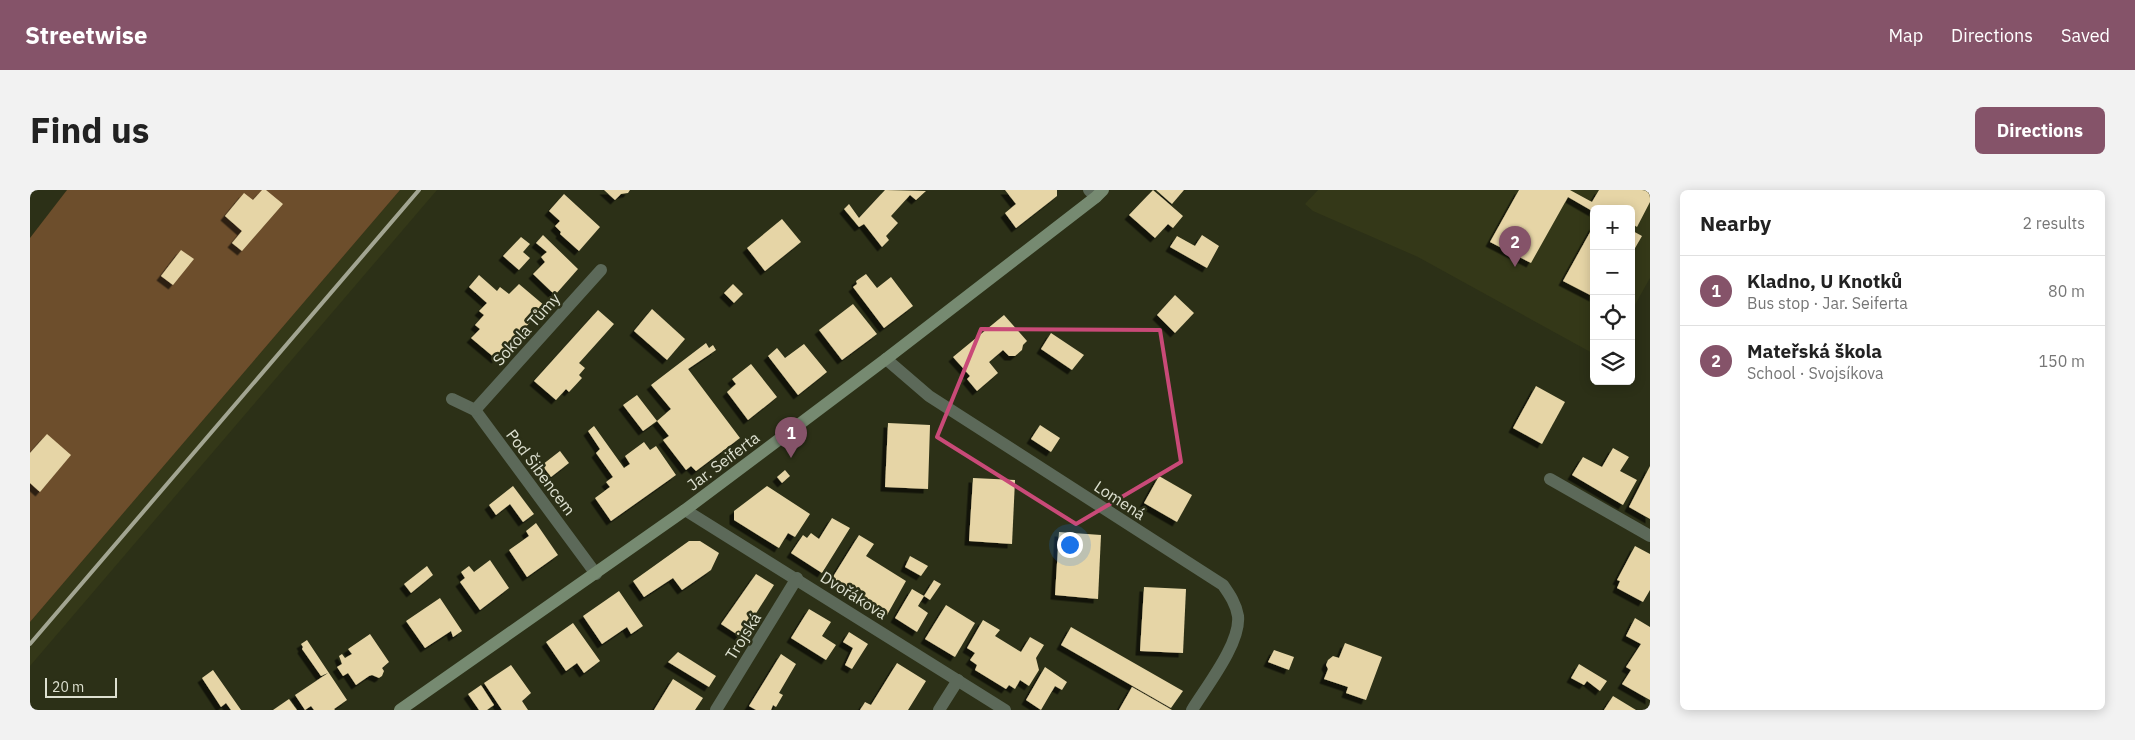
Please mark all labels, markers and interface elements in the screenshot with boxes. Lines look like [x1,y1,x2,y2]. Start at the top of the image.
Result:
text: Streetwise [25,19,147,51]
text: Map [1888,24,1923,47]
text: Directions [1951,24,2033,47]
text: Saved [2061,24,2110,47]
text: Find us [30,107,149,153]
button: Directions [1975,107,2105,154]
map controls [1590,205,1635,385]
button: + [1590,205,1635,250]
text: Nearby [1700,209,1771,237]
text: 2 results [2022,213,2085,233]
pin: 2 [1499,226,1531,267]
button: − [1590,250,1635,295]
text: Kladno, U Knotků [1747,269,1902,293]
text: 1 [1711,281,1721,301]
text: 80 m [2048,281,2085,301]
street label: Sokola Tůmy [488,288,564,370]
text: Bus stop · Jar. Seiferta [1747,293,1908,313]
button: locate [1590,295,1635,340]
text: Mateřská škola [1747,339,1882,363]
button: layers [1590,340,1635,385]
text: 2 [1711,351,1721,371]
text: 150 m [2038,351,2085,371]
text: School · Svojsíkova [1747,363,1884,383]
pin: 1 [775,417,807,458]
street label: Pod Šibencem [502,424,581,519]
street label: Jar. Seiferta [683,427,764,495]
street label: Lomená [1091,476,1150,524]
your location [1057,532,1083,558]
street label: Dvořákova [817,567,892,624]
street label: Trojská [721,608,765,663]
scale bar [45,675,118,698]
text: 20 m [52,678,84,696]

